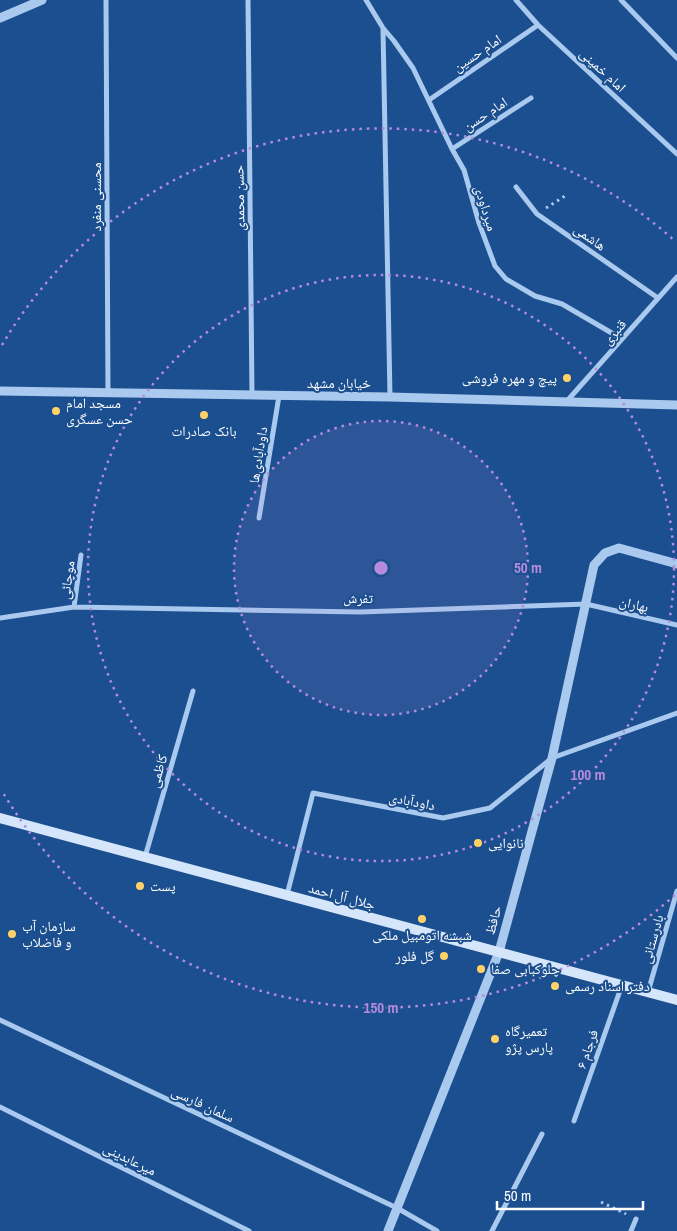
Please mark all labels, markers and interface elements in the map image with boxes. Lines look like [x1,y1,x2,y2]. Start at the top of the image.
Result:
street label: امام حسین [449,30,505,77]
street label: امام خمینی [575,44,630,97]
street label: امام حسن [459,93,511,136]
street label: محسنی منفرد [87,162,105,232]
street label: حسن محمدی [229,165,249,231]
street label: میرداودی [470,183,502,233]
street label: هاشمی [570,220,610,254]
street label: قنبری [598,315,630,349]
place label: پیچ و مهره فروشی [462,369,557,388]
marker: پیچ و مهره فروشی [561,372,573,384]
street label: خیابان مشهد [307,374,371,392]
place label: مسجد امام حسن عسگری [66,394,133,428]
marker: مسجد امام حسن عسگری [50,405,62,417]
marker: بانک صادرات [198,409,210,421]
place label: بانک صادرات [171,422,237,440]
street label: داودآبادی‌ها [245,425,271,485]
text: 50 m [514,557,542,578]
centre of rings [372,559,390,577]
street label: موچائی [55,560,79,600]
street label: تفرش [343,589,373,607]
street label: بهاران [618,592,651,616]
street label: کاظمی [145,752,171,790]
text: 100 m [571,764,605,785]
street label: داودآبادی [387,788,437,814]
place label: نانوایی [488,834,524,852]
marker: نانوایی [472,837,484,849]
place label: پست [150,877,176,895]
street label: جلال آل احمد [307,878,377,914]
marker: پست [134,880,146,892]
street label: حافظ [481,903,505,936]
street label: بادرستانی [636,912,668,965]
marker: شبشه اتومبیل ملکی [416,913,428,925]
place label: سازمان آب و فاضلاب [22,917,76,951]
place label: شبشه اتومبیل ملکی [372,926,472,944]
marker: سازمان آب و فاضلاب [6,928,18,940]
place label: گل فلور [394,947,434,965]
marker: گل فلور [438,950,450,962]
place label: چلوکبابی صفا [491,960,560,978]
marker: چلوکبابی صفا [475,963,487,975]
place label: دفتر اسناد رسمی [565,977,650,995]
marker: دفتر اسناد رسمی [549,980,561,992]
text: 150 m [364,997,398,1018]
place label: تعمیرگاه پارس پژو [505,1022,553,1056]
street label: فرجام ۶ [572,1027,603,1071]
marker: تعمیرگاه پارس پژو [489,1033,501,1045]
street label: سلمان فارسی [169,1082,237,1126]
street label: میرعابدینی [101,1138,159,1180]
scale bar [497,1178,643,1210]
text: 50 m [504,1185,531,1206]

